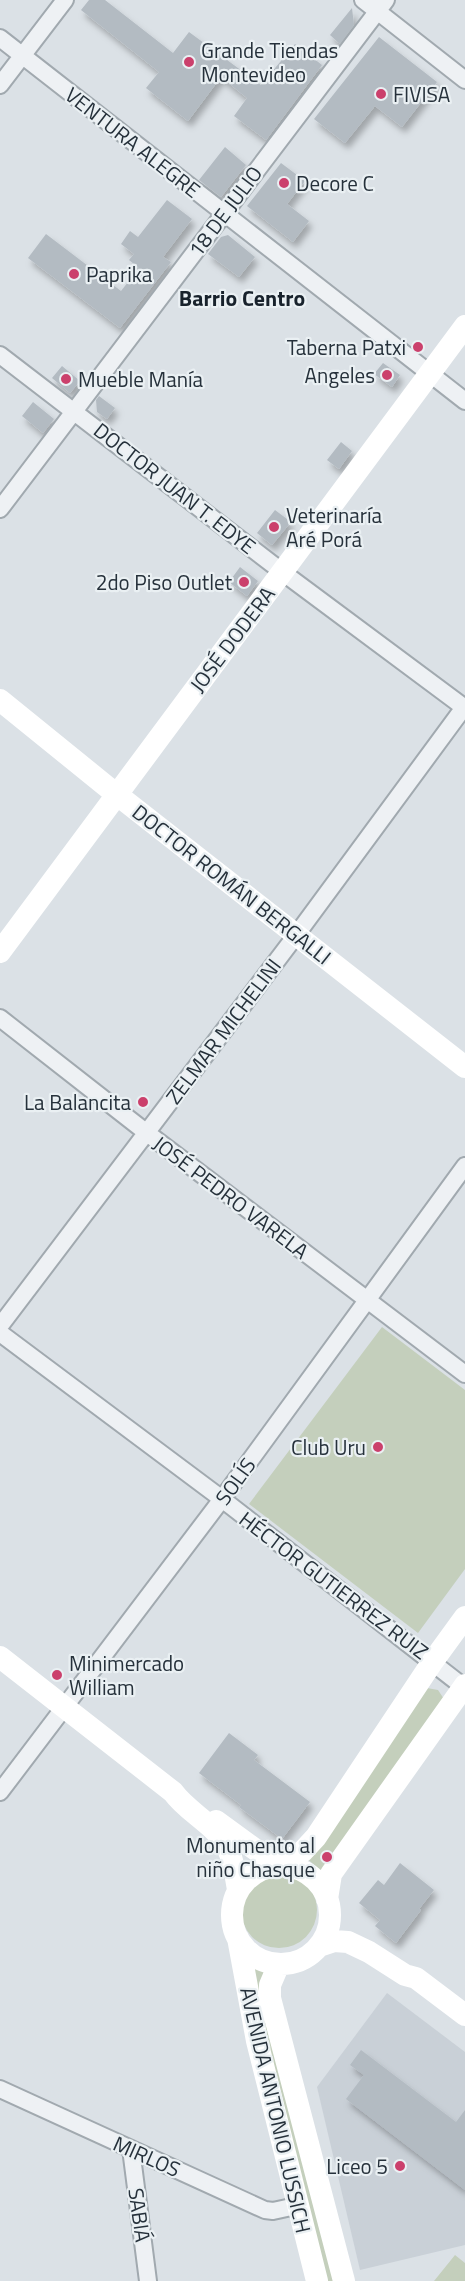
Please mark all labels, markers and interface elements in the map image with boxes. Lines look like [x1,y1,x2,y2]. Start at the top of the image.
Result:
place label: Grande Tiendas Montevideo [201,34,338,90]
marker: Grande Tiendas Montevideo [182,55,196,69]
place label: FIVISA [393,78,451,110]
street label: VENTURA ALEGRE [59,79,207,205]
marker: FIVISA [374,87,388,101]
street label: 18 DE JULIO [180,159,270,263]
place label: Decore C [296,167,374,199]
marker: Decore C [277,176,291,190]
place label: Paprika [86,258,153,290]
marker: Paprika [67,267,81,281]
district label: Barrio Centro [179,281,305,315]
place label: Taberna Patxi [287,331,406,363]
marker: Taberna Patxi [411,340,425,354]
place label: Angeles [305,359,375,391]
place label: Mueble Manía [78,363,204,395]
marker: Angeles [380,368,394,382]
marker: Mueble Manía [59,372,73,386]
street label: DOCTOR JUAN T. EDYE [87,414,263,562]
place label: Veterinaría Aré Porá [286,499,383,555]
marker: Veterinaría Aré Porá [267,520,281,534]
place label: 2do Piso Outlet [96,566,233,598]
marker: 2do Piso Outlet [237,575,251,589]
street label: JOSÉ DODERA [181,579,283,699]
street label: DOCTOR ROMÁN BERGALLI [126,796,338,972]
street label: ZELMAR MICHELINI [157,951,289,1111]
place label: La Balancita [24,1086,131,1118]
marker: La Balancita [136,1095,150,1109]
street label: JOSÉ PEDRO VARELA [146,1128,316,1267]
place label: Club Uru [291,1431,366,1463]
marker: Club Uru [371,1440,385,1454]
street label: SOLÍS [207,1451,263,1511]
street label: HÉCTOR GUTIERREZ RUIZ [233,1503,435,1667]
place label: Minimercado William [69,1647,184,1703]
marker: Minimercado William [50,1668,64,1682]
place label: Monumento al niño Chasque [186,1829,315,1885]
marker: Monumento al niño Chasque [320,1850,334,1864]
street label: AVENIDA ANTONIO LUSSICH [232,1984,320,2236]
street label: MIRLOS [108,2127,186,2185]
place label: Liceo 5 [326,2150,388,2182]
marker: Liceo 5 [393,2159,407,2173]
street label: SABIÁ [120,2186,160,2245]

